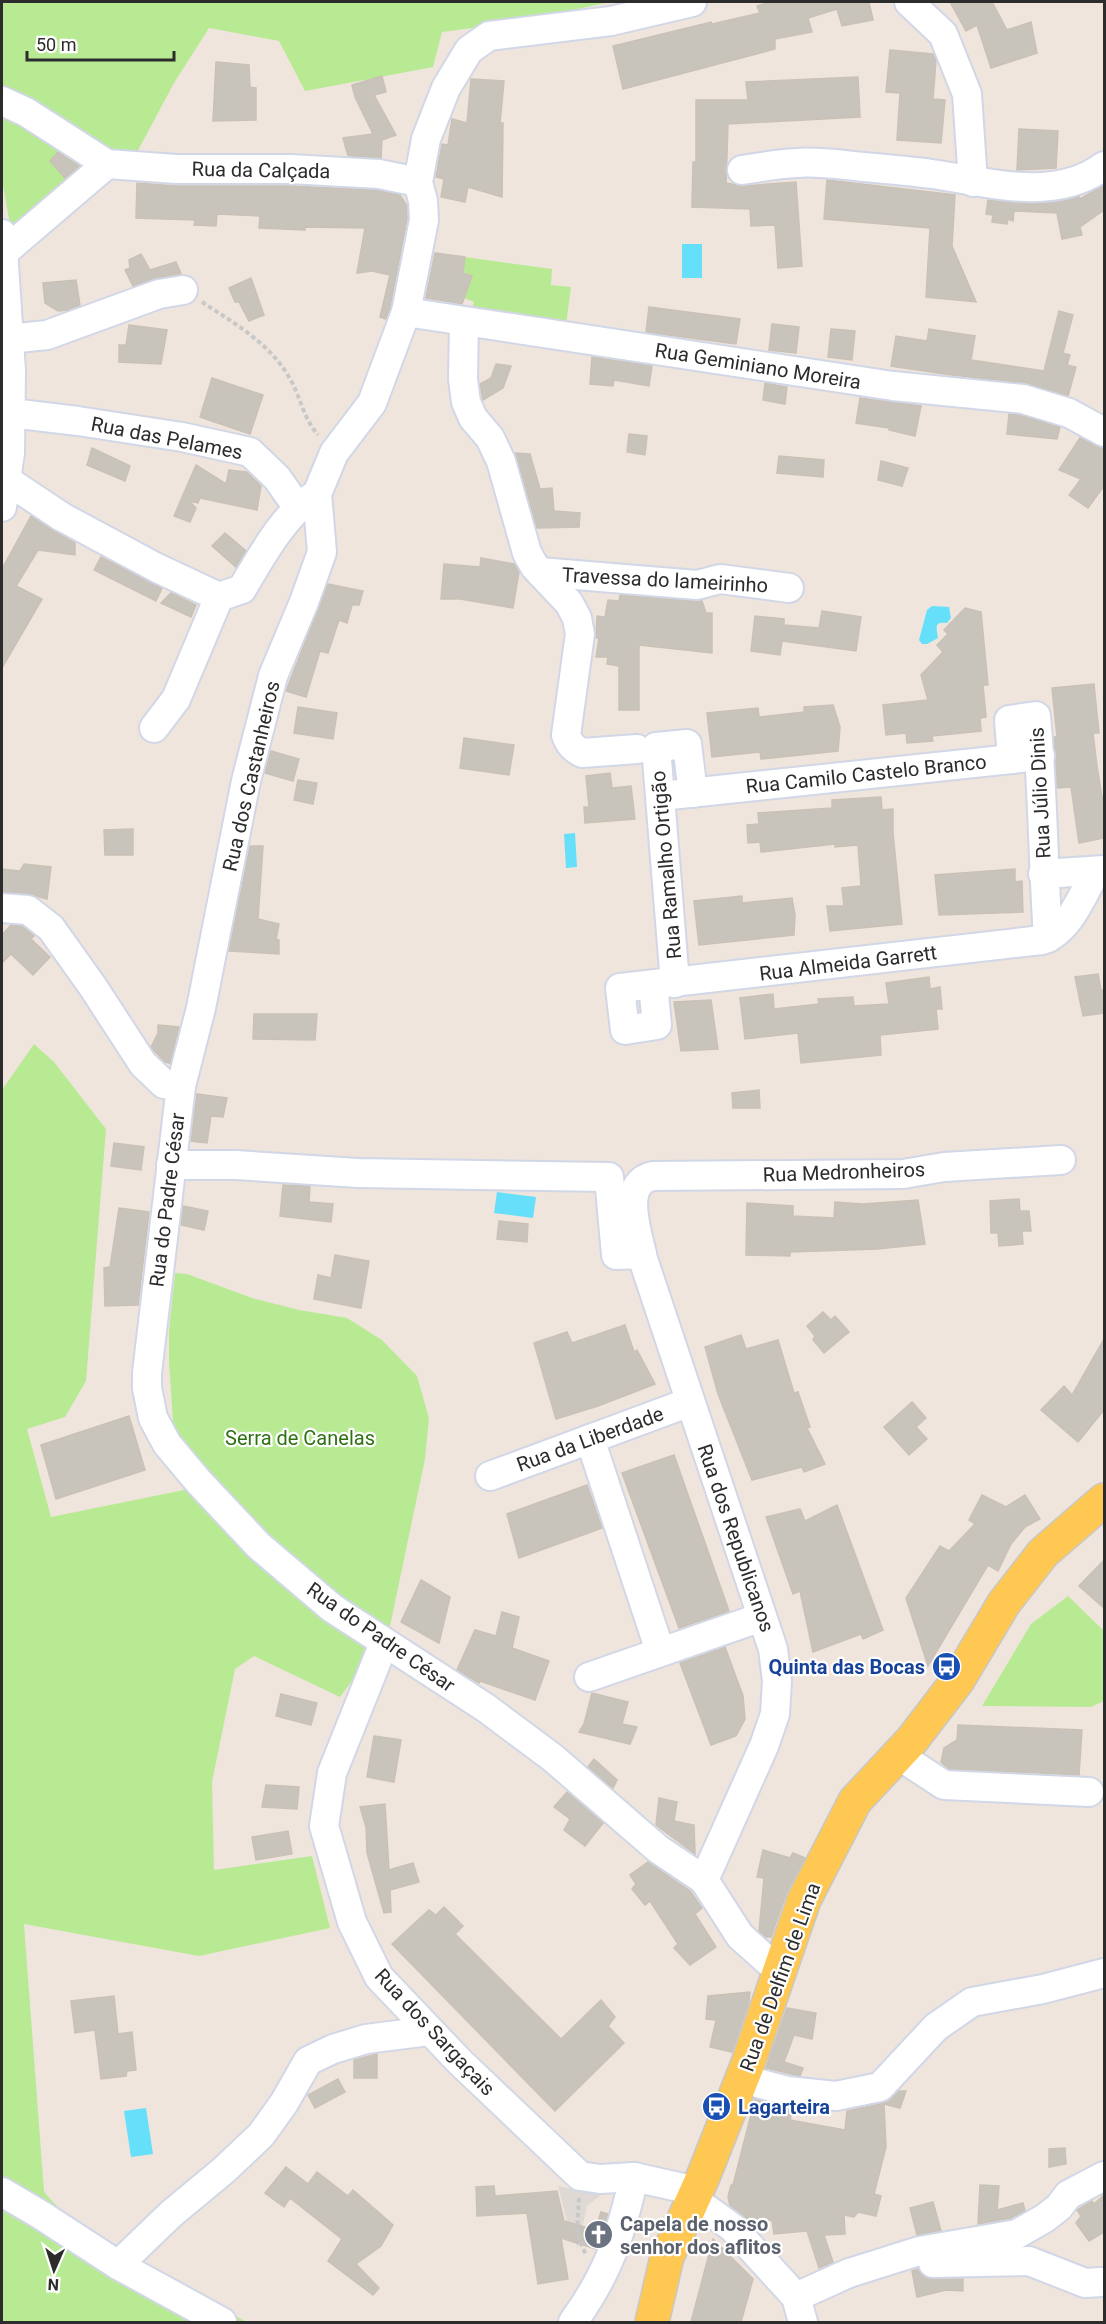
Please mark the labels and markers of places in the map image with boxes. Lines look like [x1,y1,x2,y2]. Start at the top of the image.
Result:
bus stop icon: Quinta das Bocas [930,1651,962,1683]
place label: Quinta das Bocas [768,1655,925,1679]
bus stop icon: Lagarteira [701,2091,733,2123]
place label: Lagarteira [738,2095,830,2119]
place label: Capela de nosso senhor dos aflitos [620,2212,781,2259]
church icon: Capela de nosso senhor dos aflitos [583,2219,615,2251]

